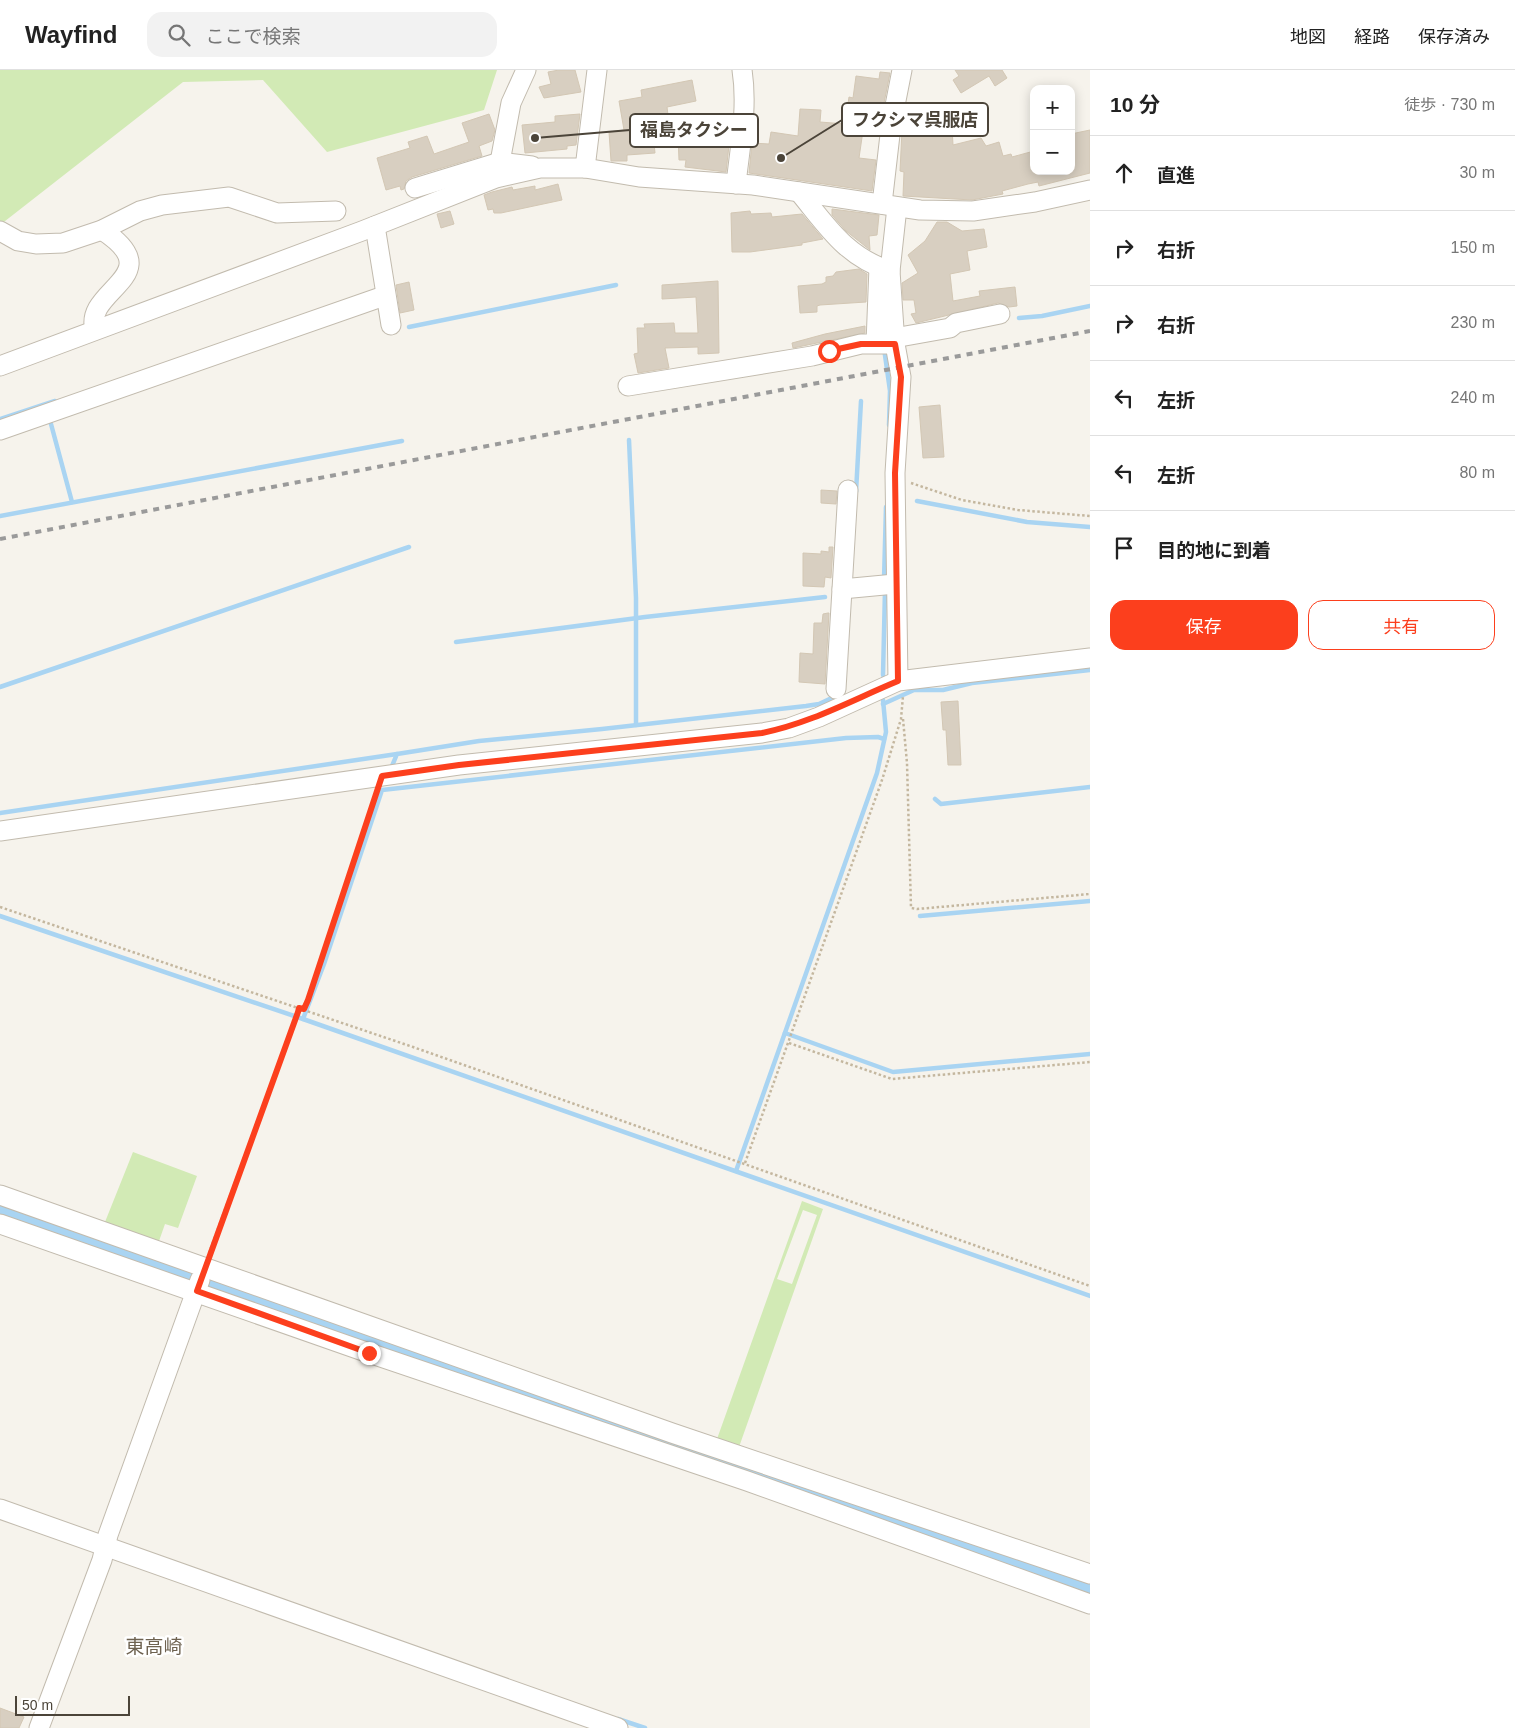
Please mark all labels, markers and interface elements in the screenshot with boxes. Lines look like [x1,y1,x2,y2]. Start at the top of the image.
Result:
search box [147,12,497,57]
text: Wayfind [25,21,117,48]
icon: search [165,21,193,49]
text: ここで検索 [205,26,300,47]
text: 地図 [1290,27,1326,47]
text: 経路 [1354,27,1390,47]
text: 保存済み [1418,27,1490,47]
map controls [1030,85,1075,175]
button: + [1030,85,1075,130]
text: 10 分 [1110,93,1160,116]
text: 徒歩 · 730 m [1404,96,1495,113]
callout: フクシマ呉服店 [842,103,988,136]
text: フクシマ呉服店 [852,110,978,130]
callout: 福島タクシー [630,114,758,147]
text: 福島タクシー [640,120,748,140]
button: − [1030,130,1075,175]
icon: ahead [1110,159,1138,187]
text: 30 m [1459,164,1495,181]
text: 直進 [1157,165,1195,186]
icon: right [1110,234,1138,262]
text: 150 m [1451,239,1495,256]
text: 右折 [1157,240,1195,261]
icon: right [1110,309,1138,337]
text: 230 m [1451,314,1495,331]
text: 右折 [1157,315,1195,336]
route start [818,340,841,363]
icon: left [1110,384,1138,412]
text: 240 m [1451,389,1495,406]
text: 左折 [1157,390,1195,411]
icon: left [1110,459,1138,487]
text: 80 m [1459,464,1495,481]
text: 左折 [1157,465,1195,486]
icon: arrive [1110,534,1138,562]
text: 目的地に到着 [1157,540,1271,561]
button: 保存 [1110,600,1298,650]
button: 共有 [1308,600,1495,650]
route end [358,1342,381,1365]
district label: 東高崎 [125,1636,183,1657]
scale bar [15,1693,130,1716]
text: 50 m [22,1697,53,1713]

